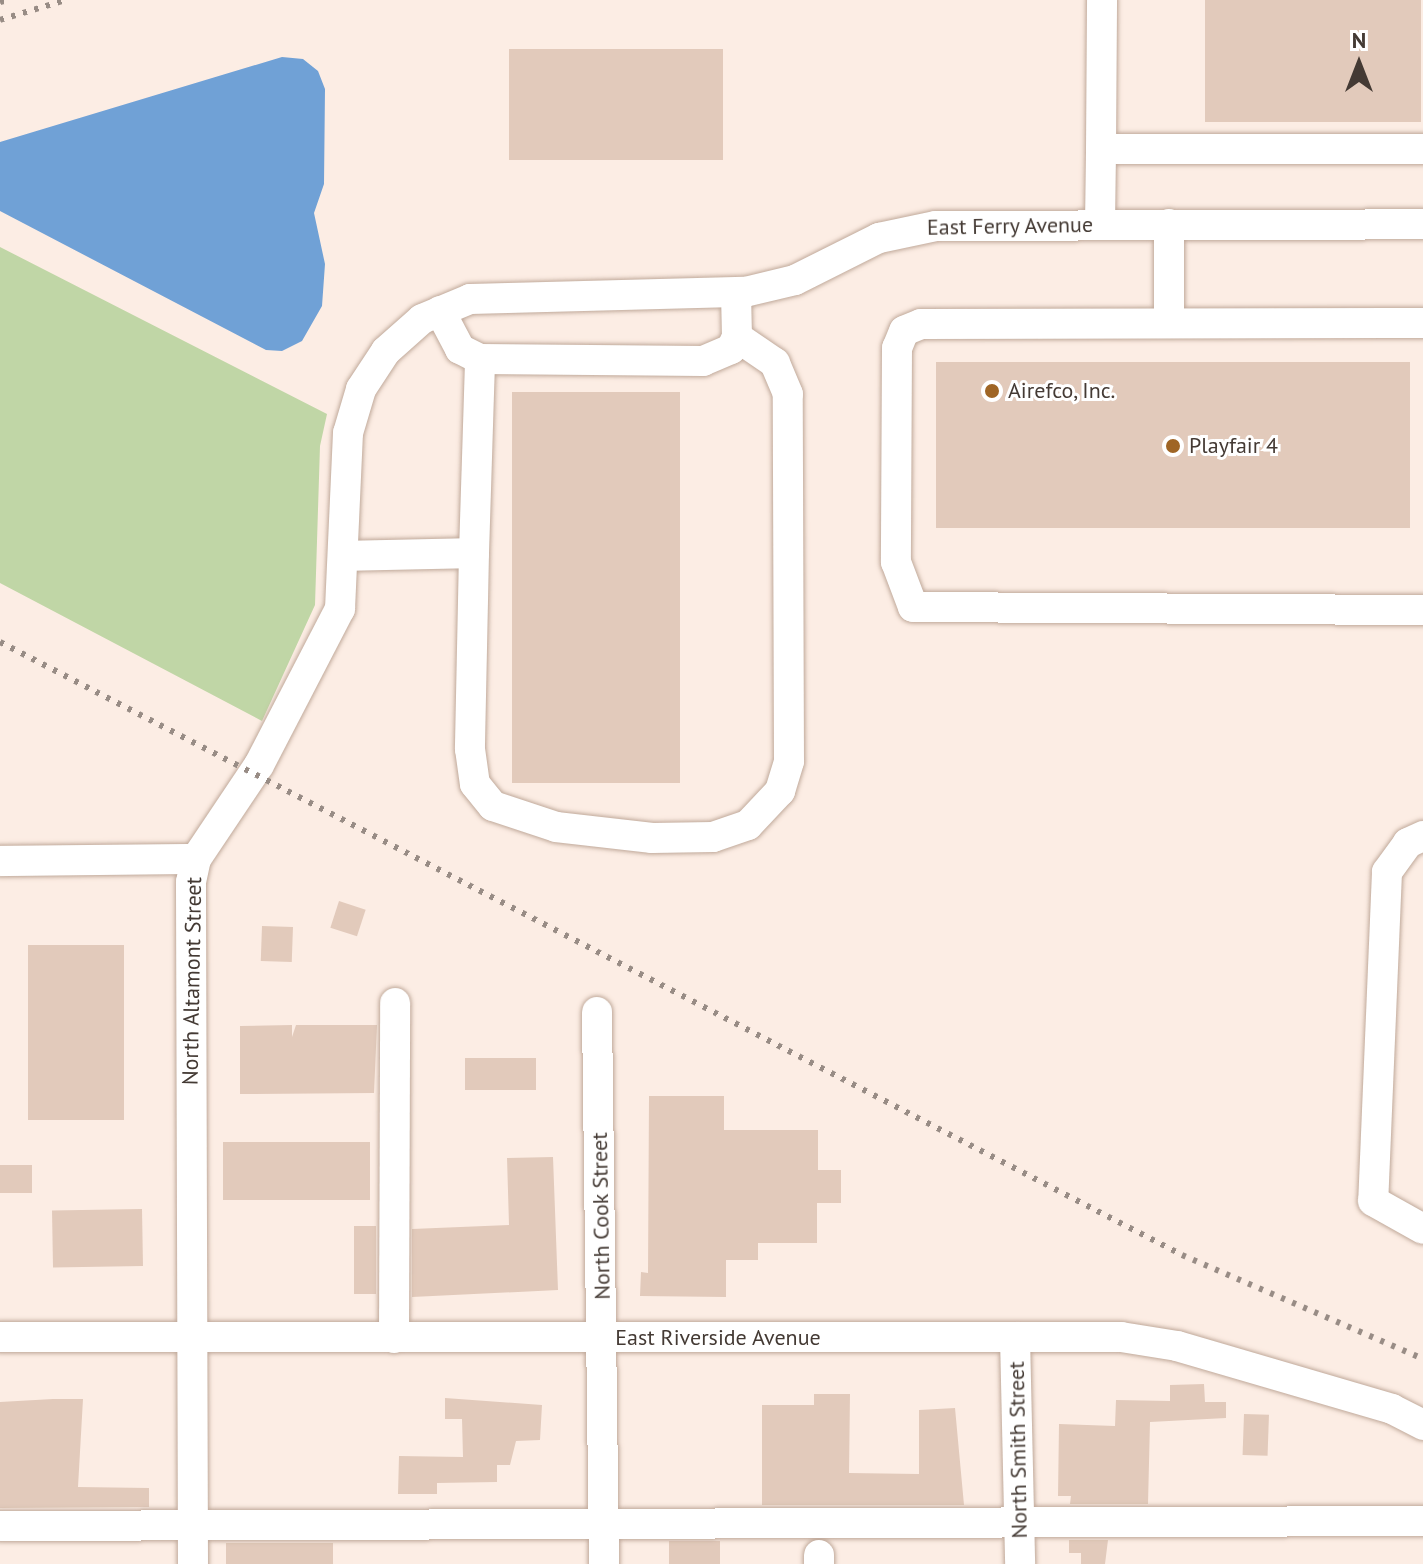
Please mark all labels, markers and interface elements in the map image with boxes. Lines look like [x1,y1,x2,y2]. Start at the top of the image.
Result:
north arrow [1319,24,1399,104]
text: N [1352,26,1366,54]
street label: East Ferry Avenue [926,211,1094,241]
place label: Airefco, Inc. [1008,378,1117,404]
marker: Airefco, Inc. [983,382,1001,400]
place label: Playfair 4 [1189,433,1278,459]
marker: Playfair 4 [1164,437,1182,455]
street label: North Altamont Street [177,876,207,1086]
street label: North Cook Street [586,1132,616,1300]
street label: East Riverside Avenue [615,1325,821,1351]
street label: North Smith Street [1003,1361,1033,1539]

